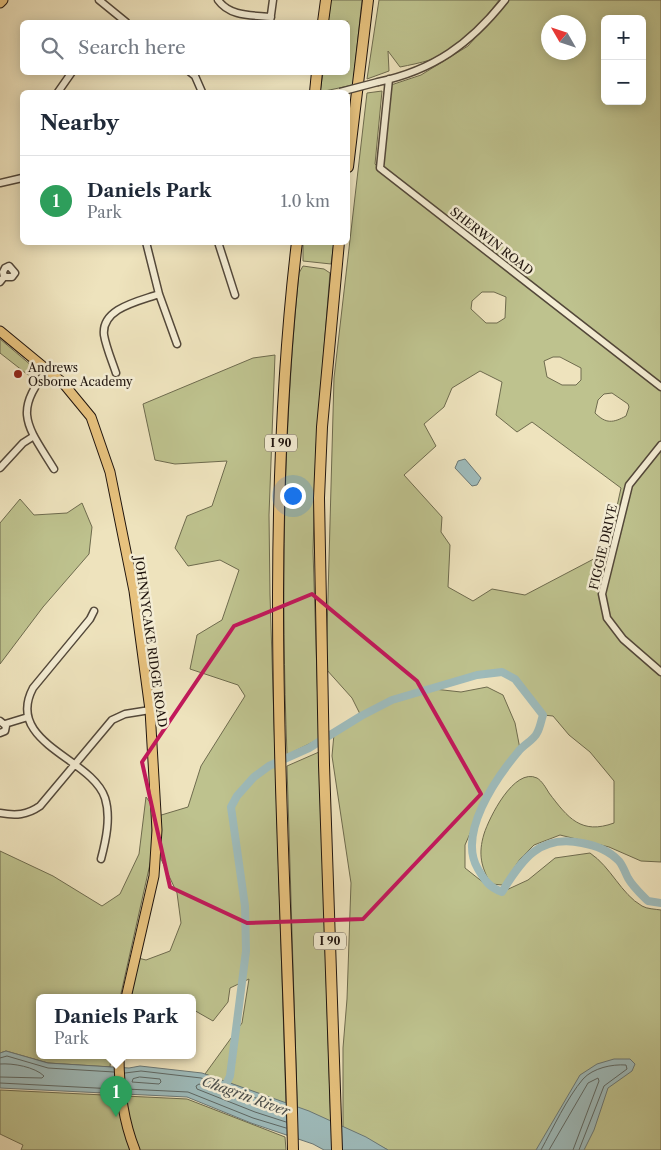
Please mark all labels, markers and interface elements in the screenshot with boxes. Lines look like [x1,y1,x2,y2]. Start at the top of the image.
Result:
north arrow [541,15,586,60]
map controls [601,15,646,105]
button: + [601,15,646,60]
search box [20,20,350,75]
icon: search [38,34,66,62]
text: Search here [78,36,186,59]
button: − [601,60,646,105]
text: Nearby [40,110,119,135]
text: Daniels Park [87,179,211,202]
text: 1 [52,191,60,211]
text: 1.0 km [281,191,330,211]
text: Park [87,202,122,222]
street label: SHERWIN ROAD [447,204,537,278]
place label: Andrews Osborne Academy [27,360,133,389]
marker: Andrews Osborne Academy [12,368,24,380]
road number: I 90 [265,434,297,452]
your location [280,483,306,509]
street label: FIGGIE DRIVE [586,503,620,591]
street label: JOHNNYCAKE RIDGE ROAD [131,554,170,729]
road number: I 90 [314,932,346,949]
popup [36,994,196,1059]
text: Daniels Park [54,1005,178,1028]
text: Park [54,1028,89,1048]
water label: Chagrin River [200,1072,294,1121]
pin: 1 [100,1076,132,1117]

